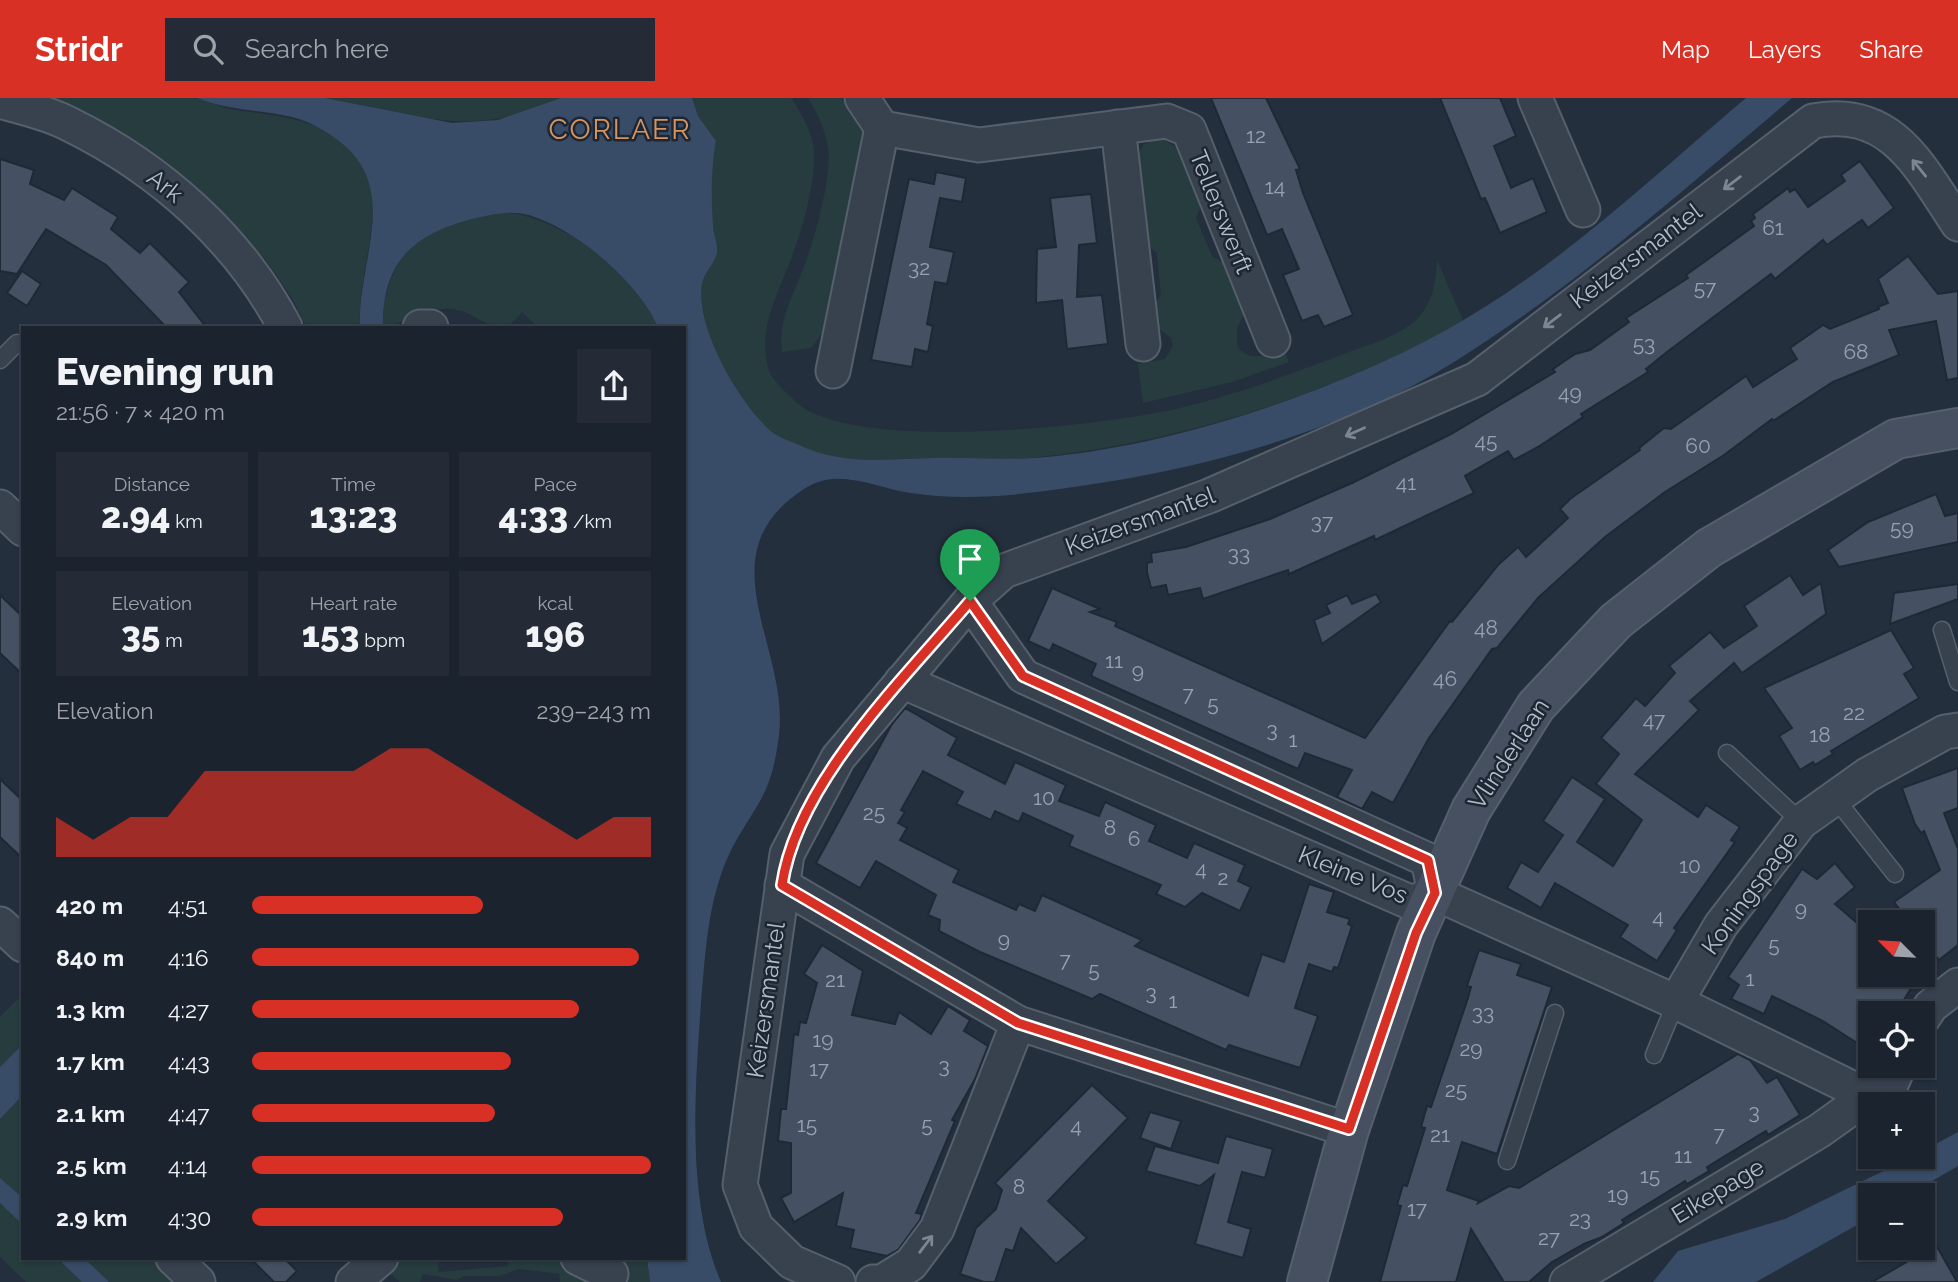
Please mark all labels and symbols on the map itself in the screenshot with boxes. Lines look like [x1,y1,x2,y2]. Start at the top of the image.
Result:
district label: CORLAER [549,113,691,146]
house number: 12 [1246,123,1266,148]
street label: Tellerswerft [1184,146,1259,278]
one-way arrow [1912,160,1927,178]
street label: Ark [142,163,189,209]
house number: 14 [1265,174,1285,199]
one-way arrow [1723,175,1742,190]
street label: Keizersmantel [1564,196,1708,314]
house number: 61 [1762,215,1784,240]
house number: 32 [908,255,930,280]
house number: 57 [1694,275,1717,300]
one-way arrow [1543,314,1561,329]
house number: 53 [1633,331,1655,356]
house number: 68 [1843,339,1869,364]
house number: 49 [1558,380,1582,405]
one-way arrow [1345,426,1366,439]
house number: 45 [1475,428,1497,453]
house number: 60 [1685,433,1711,458]
house number: 41 [1396,470,1416,495]
street label: Keizersmantel [1061,480,1219,561]
house number: 37 [1311,509,1334,534]
house number: 59 [1890,515,1914,540]
pin [940,529,1000,601]
house number: 33 [1228,541,1250,566]
house number: 48 [1474,615,1498,640]
house number: 11 [1105,648,1123,673]
house number: 9 [1132,658,1144,683]
house number: 46 [1433,666,1457,691]
house number: 7 [1182,681,1194,706]
house number: 5 [1207,691,1219,716]
street label: Vlinderlaan [1462,693,1555,815]
house number: 22 [1843,700,1865,725]
house number: 47 [1643,707,1666,732]
house number: 3 [1266,717,1278,742]
house number: 18 [1809,722,1831,747]
house number: 1 [1289,727,1298,752]
house number: 10 [1033,785,1055,810]
house number: 25 [863,800,885,825]
house number: 8 [1104,815,1116,840]
street label: Koningspage [1695,825,1804,960]
house number: 6 [1128,826,1140,851]
street label: Kleine Vos [1294,840,1412,910]
house number: 10 [1679,853,1701,878]
house number: 4 [1195,856,1207,881]
house number: 2 [1218,865,1228,890]
house number: 9 [1795,896,1807,921]
house number: 4 [1652,904,1664,929]
north arrow [1858,910,1936,987]
street label: Keizersmantel [740,920,791,1080]
house number: 9 [998,927,1010,952]
house number: 5 [1768,932,1780,957]
house number: 7 [1059,947,1071,972]
house number: 5 [1088,957,1100,982]
house number: 1 [1746,966,1755,991]
house number: 21 [825,967,845,992]
house number: 3 [1145,980,1157,1005]
house number: 1 [1169,988,1178,1013]
house number: 33 [1472,1000,1494,1025]
house number: 19 [812,1027,834,1052]
house number: 29 [1459,1036,1483,1061]
house number: 3 [938,1053,950,1078]
house number: 17 [809,1056,830,1081]
house number: 25 [1445,1077,1467,1102]
house number: 3 [1748,1099,1760,1124]
house number: 15 [797,1112,817,1137]
house number: 5 [921,1112,933,1137]
house number: 4 [1070,1113,1082,1138]
house number: 7 [1713,1121,1725,1146]
house number: 21 [1430,1122,1450,1147]
house number: 11 [1674,1143,1692,1168]
street label: Eikepage [1666,1152,1769,1229]
house number: 15 [1640,1163,1660,1188]
house number: 8 [1013,1174,1025,1199]
house number: 19 [1607,1182,1629,1207]
house number: 17 [1407,1196,1428,1221]
house number: 23 [1569,1206,1591,1231]
house number: 27 [1538,1225,1561,1250]
one-way arrow [919,1235,933,1254]

